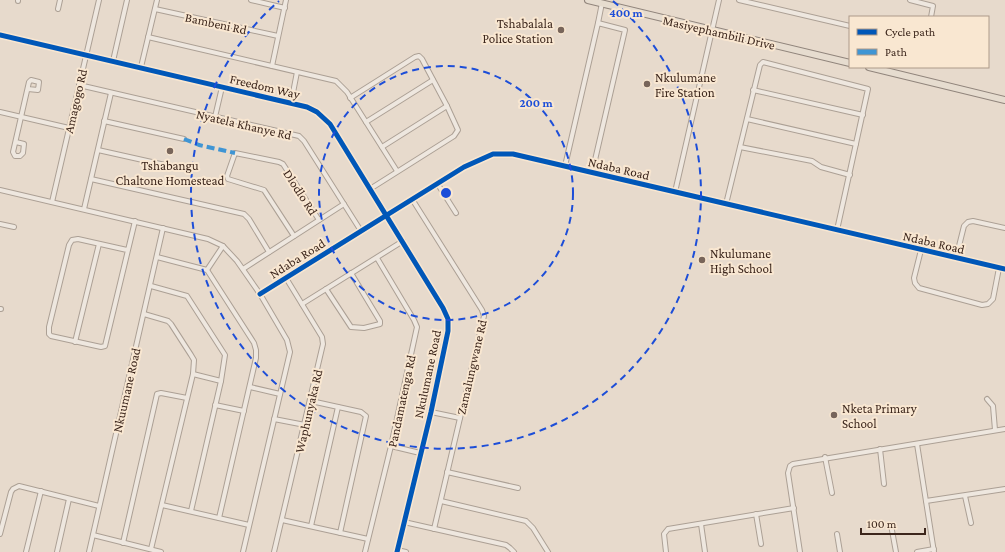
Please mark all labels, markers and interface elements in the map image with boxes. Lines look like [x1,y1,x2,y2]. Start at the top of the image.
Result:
text: 400 m [609,6,644,20]
street label: Bambeni Rd [184,10,248,37]
street label: Masiyephambili Drive [661,12,777,53]
place label: Tshabalala Police Station [483,16,553,46]
legend [849,16,989,68]
marker: Tshabalala Police Station [556,25,566,35]
text: Cycle path [885,25,936,39]
text: Path [885,45,907,59]
street label: Amagogo Rd [61,67,90,135]
place label: Nkulumane Fire Station [655,70,716,100]
street label: Freedom Way [228,71,302,102]
marker: Nkulumane Fire Station [642,79,652,89]
text: 200 m [519,96,553,110]
street label: Nyatela Khanye Rd [195,106,293,143]
marker: Tshabangu Chaltone Homestead [165,146,175,156]
street label: Ndaba Road [587,154,651,183]
place label: Tshabangu Chaltone Homestead [116,158,225,188]
street label: Dlodlo Rd [280,167,321,218]
centre of rings [439,186,453,200]
street label: Ndaba Road [902,228,966,257]
street label: Ndaba Road [267,235,328,281]
place label: Nkulumane High School [710,246,773,276]
marker: Nkulumane High School [697,255,707,265]
street label: Zamalungwane Rd [453,318,490,416]
street label: Nkulumane Road [411,328,444,420]
street label: Nkuumane Road [109,346,144,434]
street label: Pandamatenga Rd [384,353,419,449]
street label: Waphunyaka Rd [292,368,325,454]
place label: Nketa Primary School [842,401,918,431]
marker: Nketa Primary School [829,410,839,420]
scale bar [861,510,925,536]
text: 100 m [867,517,897,531]

